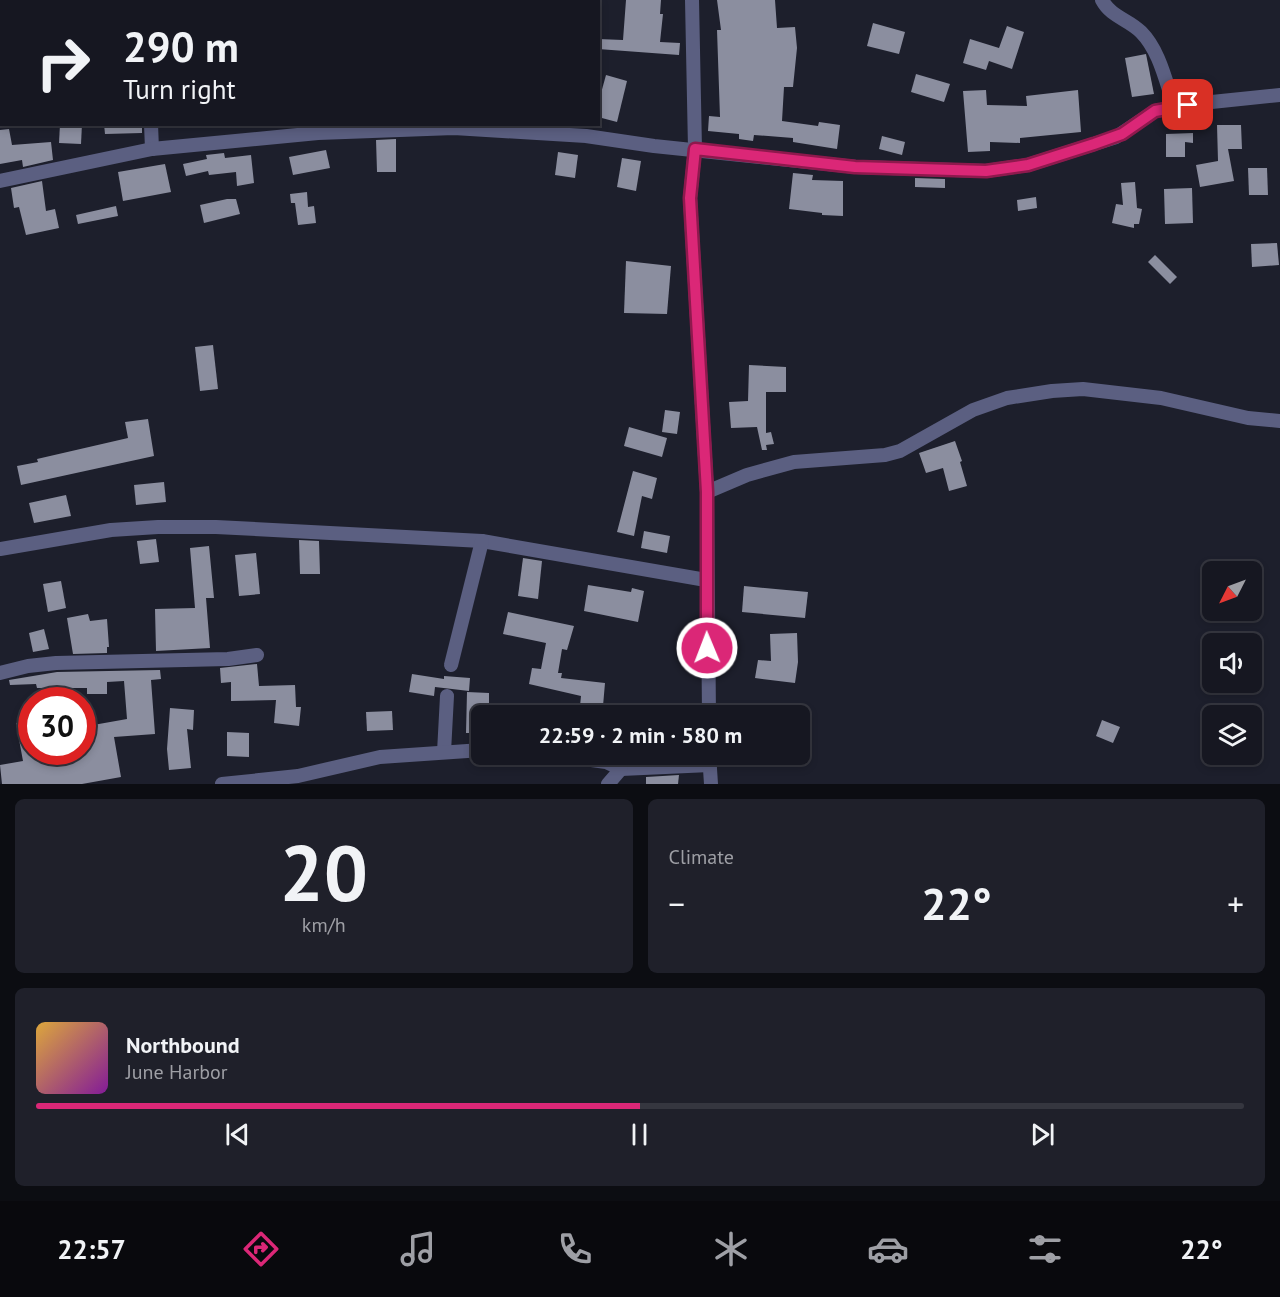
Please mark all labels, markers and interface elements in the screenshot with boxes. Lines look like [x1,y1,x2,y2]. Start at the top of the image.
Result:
text: 290 m [123,19,239,74]
icon: right [24,24,102,102]
text: Turn right [123,72,236,106]
pin [1162,79,1213,130]
icon: arrive [1171,88,1204,121]
north arrow [1202,561,1262,621]
map controls [1202,561,1262,765]
position arrow [675,616,739,680]
button: sound [1202,633,1262,693]
speed limit sign: 30 [18,687,96,765]
button: layers [1202,705,1262,765]
text: 22:59 · 2 min · 580 m [539,721,742,749]
text: 20 [280,822,368,923]
text: Climate [669,844,734,870]
text: 22° [921,874,992,932]
text: − [669,882,685,925]
text: + [1227,882,1244,925]
text: km/h [302,912,346,938]
text: Northbound [126,1031,240,1059]
text: June Harbor [126,1059,228,1085]
icon: previous [221,1118,254,1151]
icon: pause [623,1118,656,1151]
icon: next [1026,1118,1059,1151]
icon: directions [240,1228,282,1270]
icon: music [397,1228,439,1270]
icon: phone [554,1228,596,1270]
icon: climate [710,1228,752,1270]
icon: car [867,1228,909,1270]
icon: filters [1024,1228,1066,1270]
text: 22:57 [57,1232,126,1266]
text: 22° [1180,1232,1223,1266]

